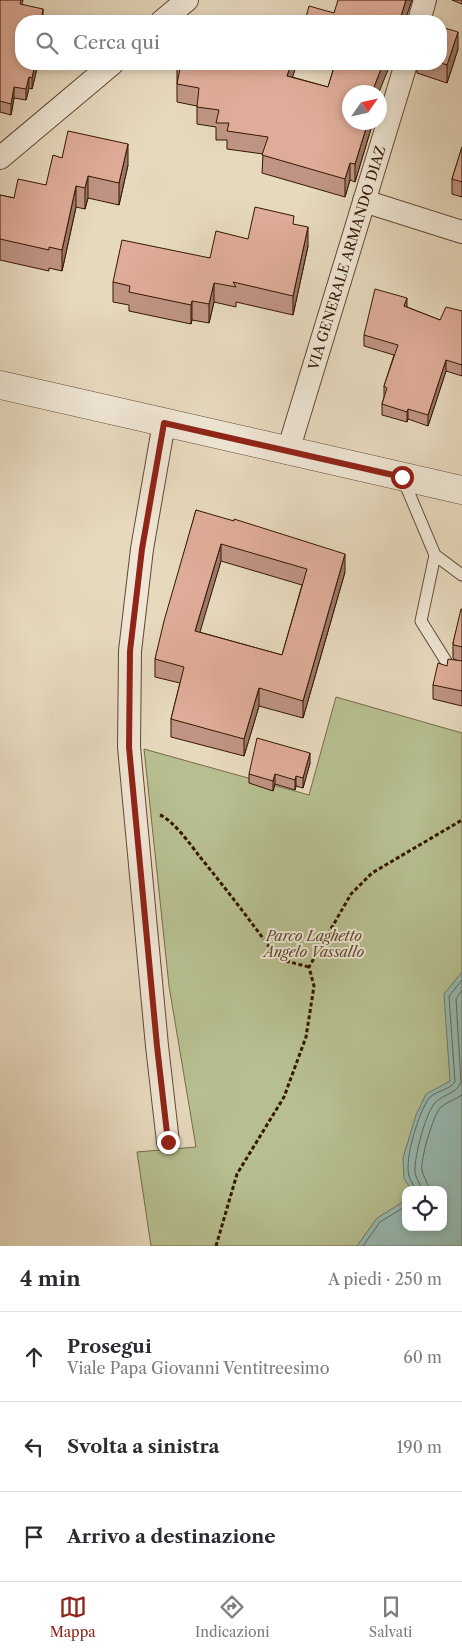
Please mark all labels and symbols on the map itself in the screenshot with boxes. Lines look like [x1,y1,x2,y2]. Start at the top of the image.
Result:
north arrow [342,85,387,130]
street label: VIA GENERALE ARMANDO DIAZ [304,143,390,373]
route start [391,466,414,489]
park label: Parco Laghetto Angelo Vassallo [262,927,364,961]
route end [157,1131,180,1154]

